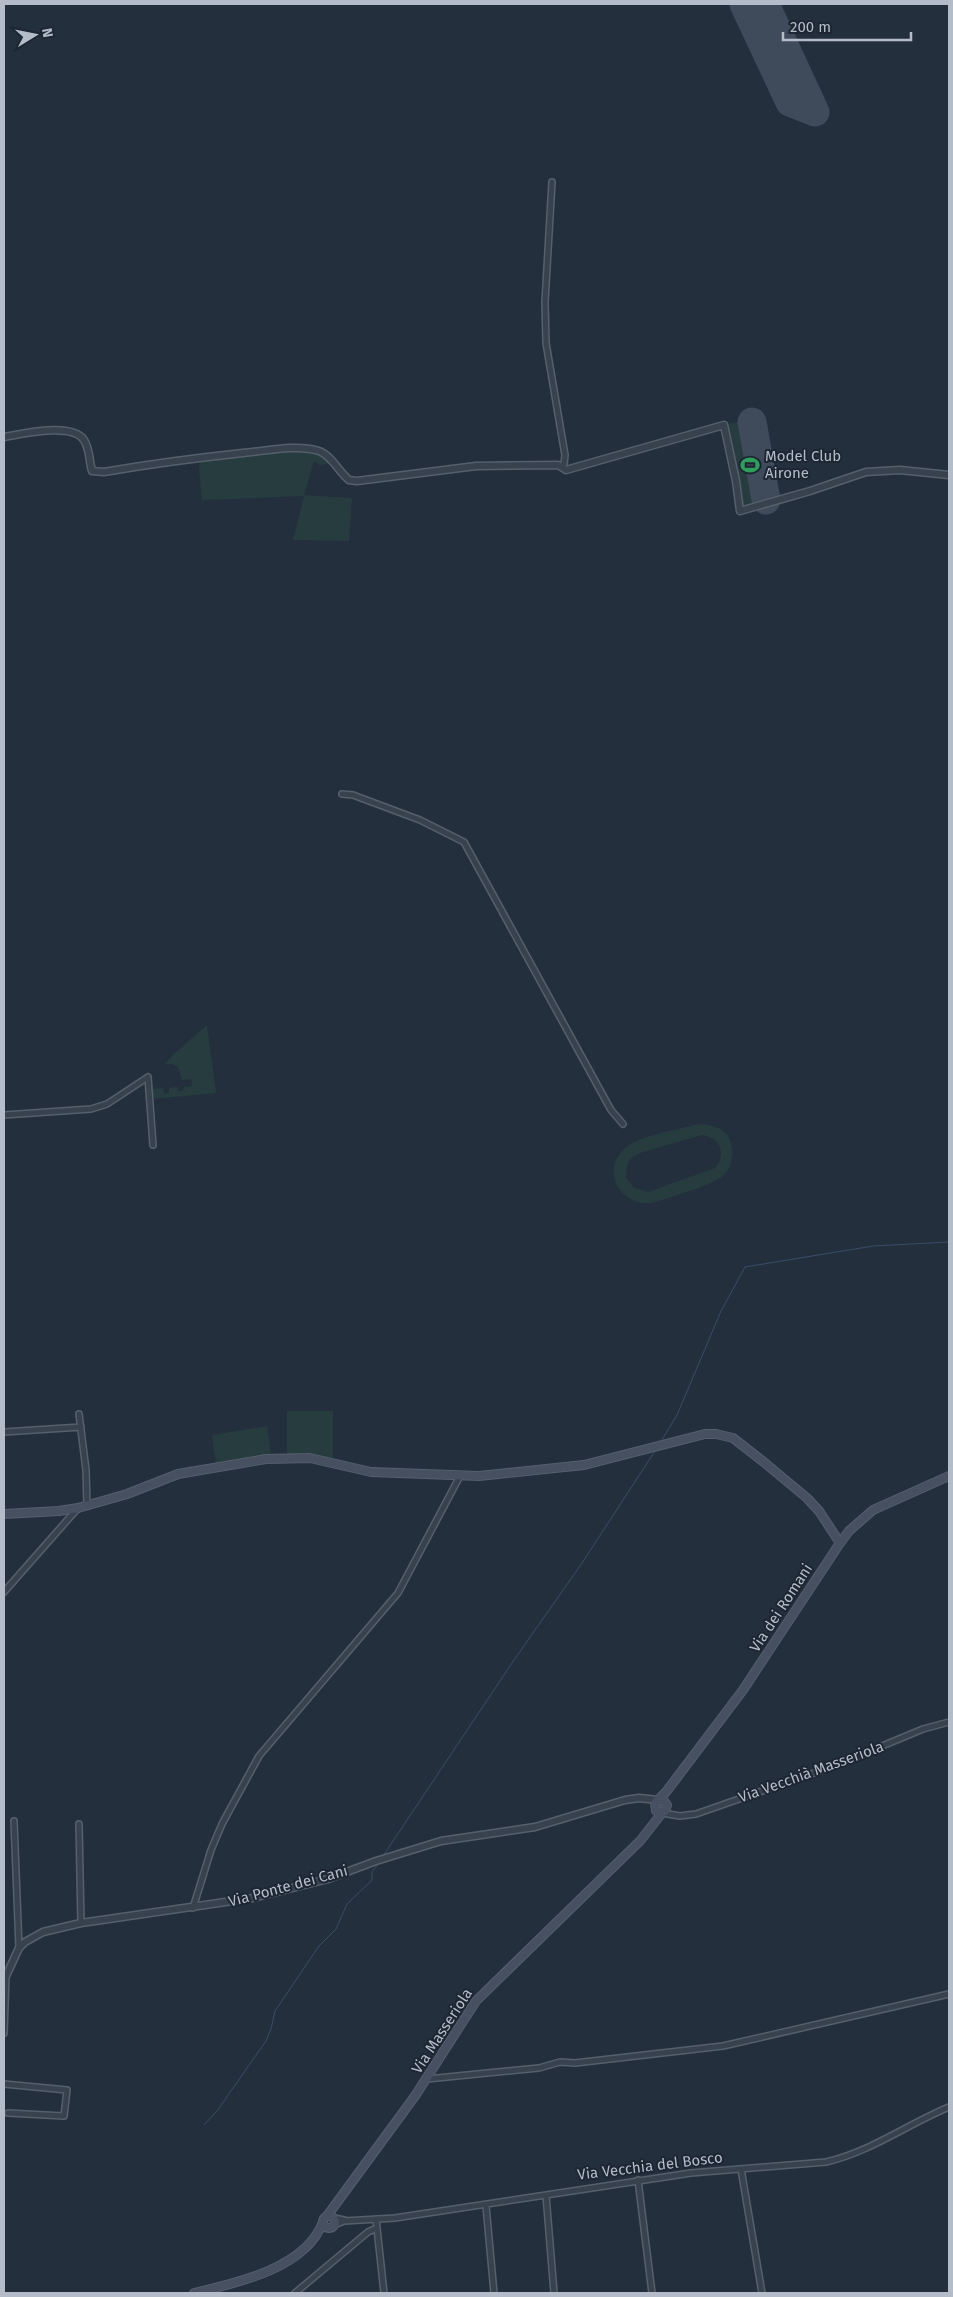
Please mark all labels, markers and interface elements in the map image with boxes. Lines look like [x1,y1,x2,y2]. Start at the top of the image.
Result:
north arrow [10,10,60,60]
scale bar [783,10,910,42]
text: 200 m [790,18,831,36]
text: N [38,27,56,39]
place label: Model Club Airone [765,447,841,482]
sports icon: Model Club Airone [739,454,761,476]
street label: Via dei Romani [746,1560,816,1656]
street label: Via Vecchià Masseriola [736,1737,886,1807]
street label: Via Ponte dei Cani [226,1861,350,1911]
street label: Via Masseriola [408,1985,476,2077]
street label: Via Vecchia del Bosco [576,2148,724,2184]

